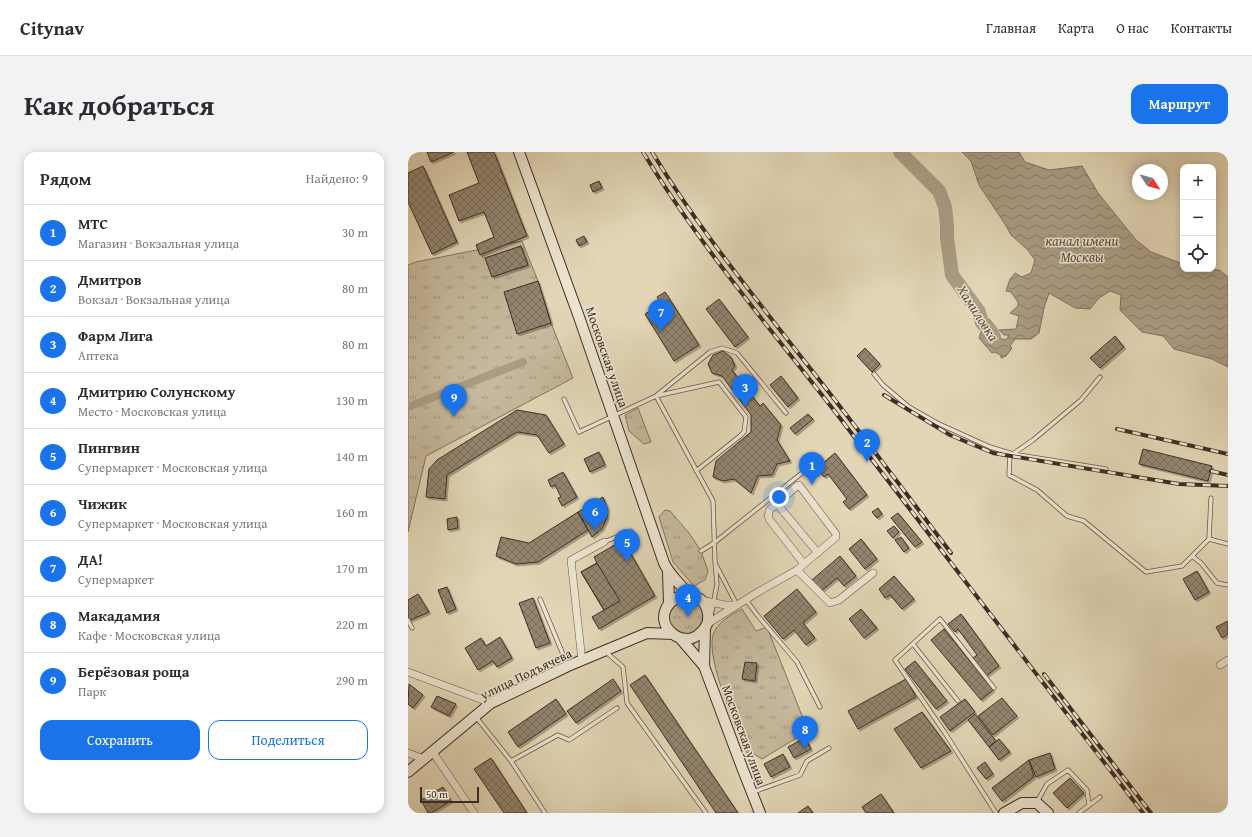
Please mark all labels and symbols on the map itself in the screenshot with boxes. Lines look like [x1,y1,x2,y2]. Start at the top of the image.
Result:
north arrow [1132,164,1168,200]
water label: канал имени Москвы [1045,231,1119,267]
water label: Хамиловка [952,280,1004,346]
pin: 7 [648,299,674,332]
street label: Московская улица [581,304,633,411]
pin: 3 [732,374,758,407]
pin: 9 [441,384,467,417]
pin: 2 [854,429,880,462]
pin: 1 [799,452,825,485]
your location [769,487,789,507]
pin: 6 [582,498,608,531]
pin: 5 [614,529,640,562]
pin: 4 [675,584,701,617]
street label: улица Подъячева [476,643,576,705]
street label: Московская улица [717,682,771,789]
pin: 8 [792,716,818,749]
scale bar [420,785,479,804]

